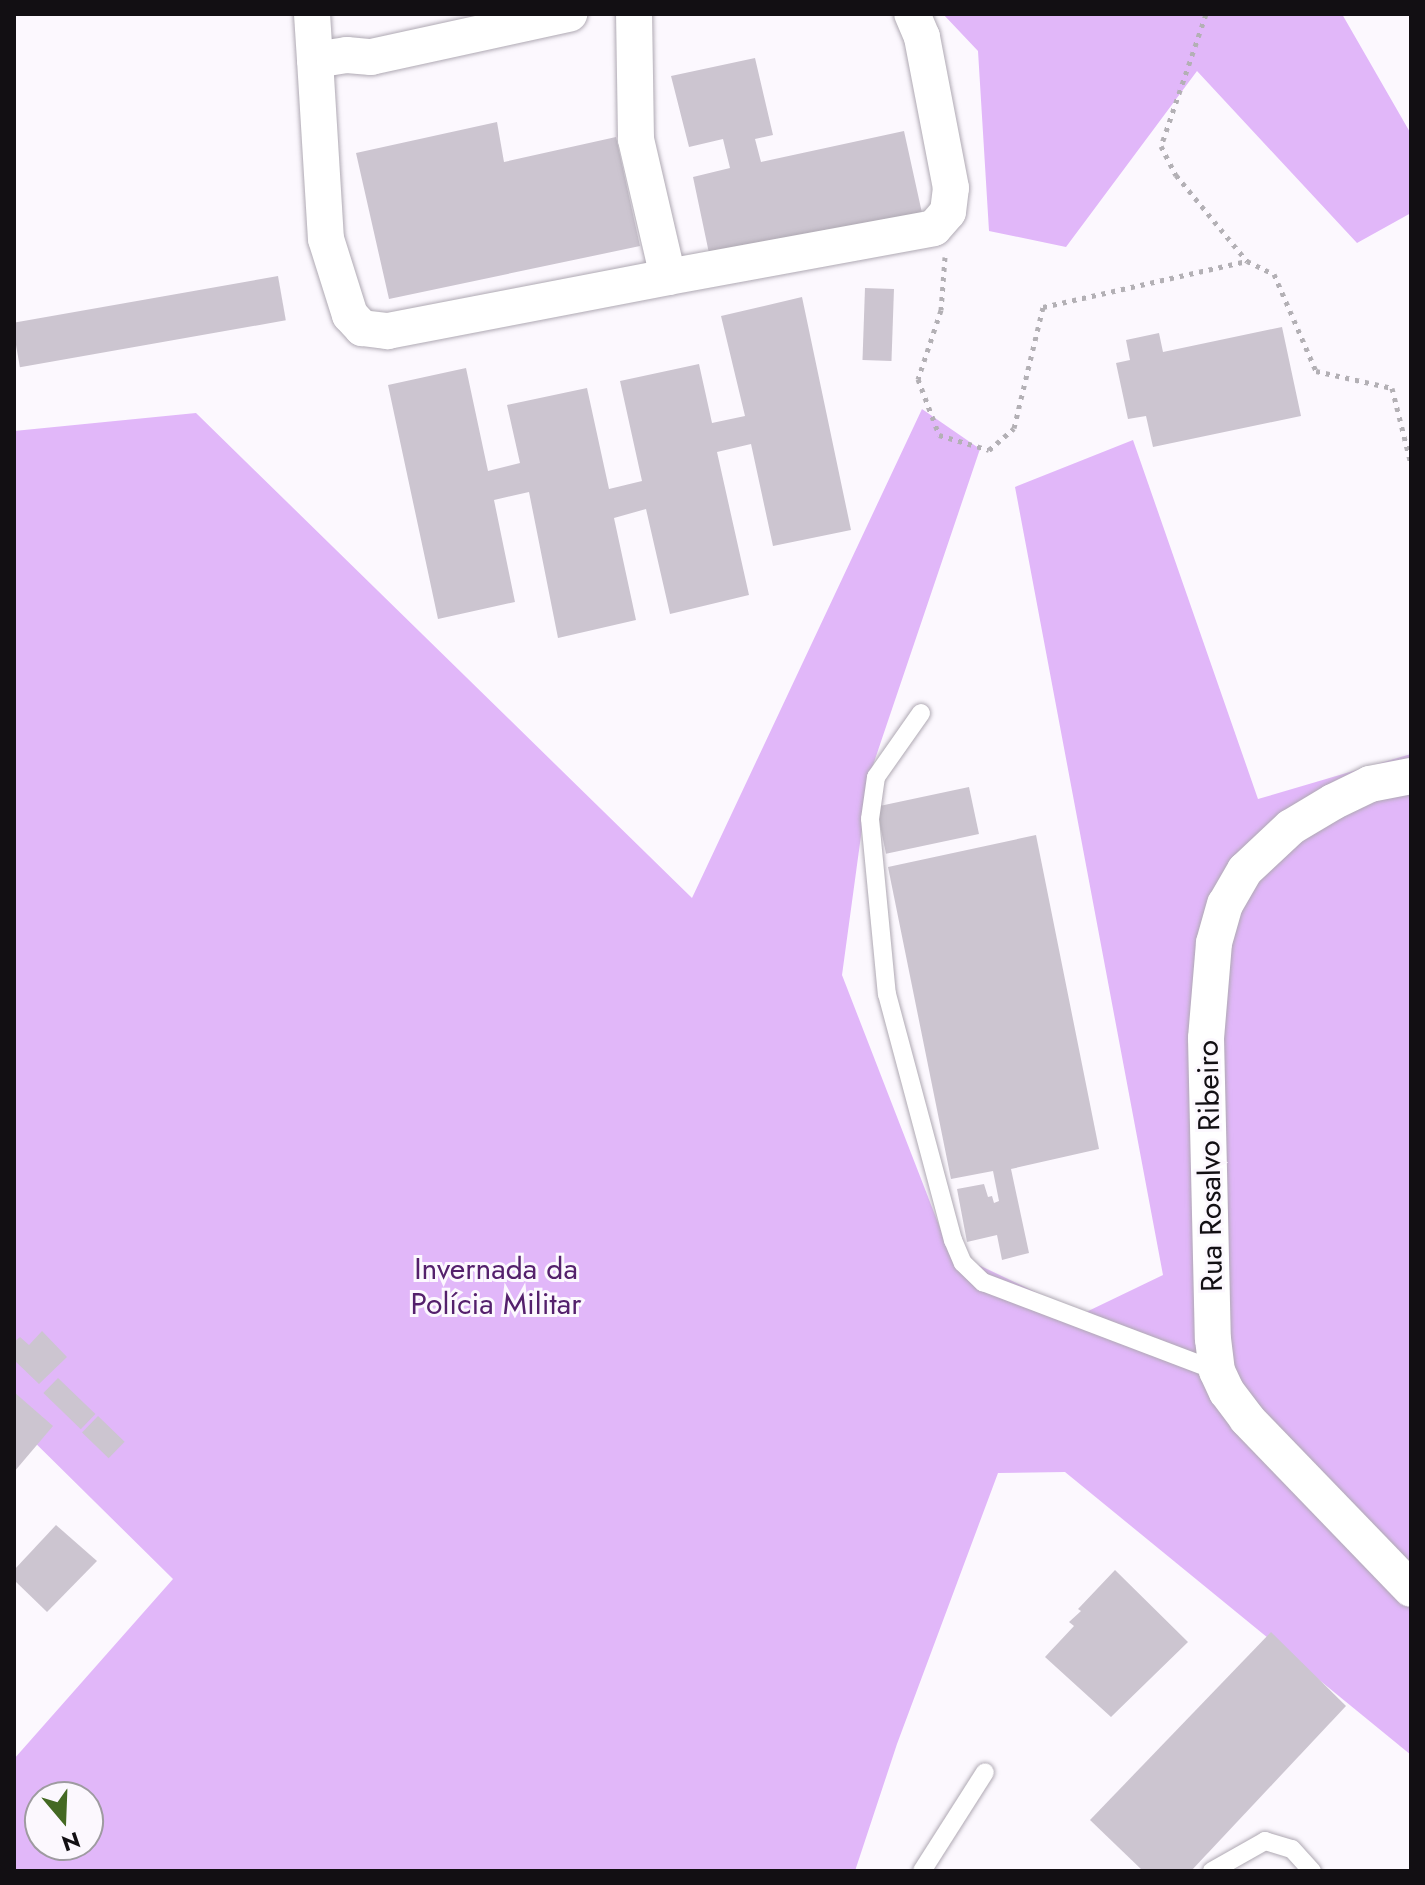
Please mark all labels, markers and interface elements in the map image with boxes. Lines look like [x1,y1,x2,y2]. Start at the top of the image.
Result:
street label: Rua Rosalvo Ribeiro [1190,1040,1230,1292]
park label: Invernada da Polícia Militar [411,1251,581,1322]
north arrow [24,1781,104,1861]
text: N [58,1824,85,1860]

